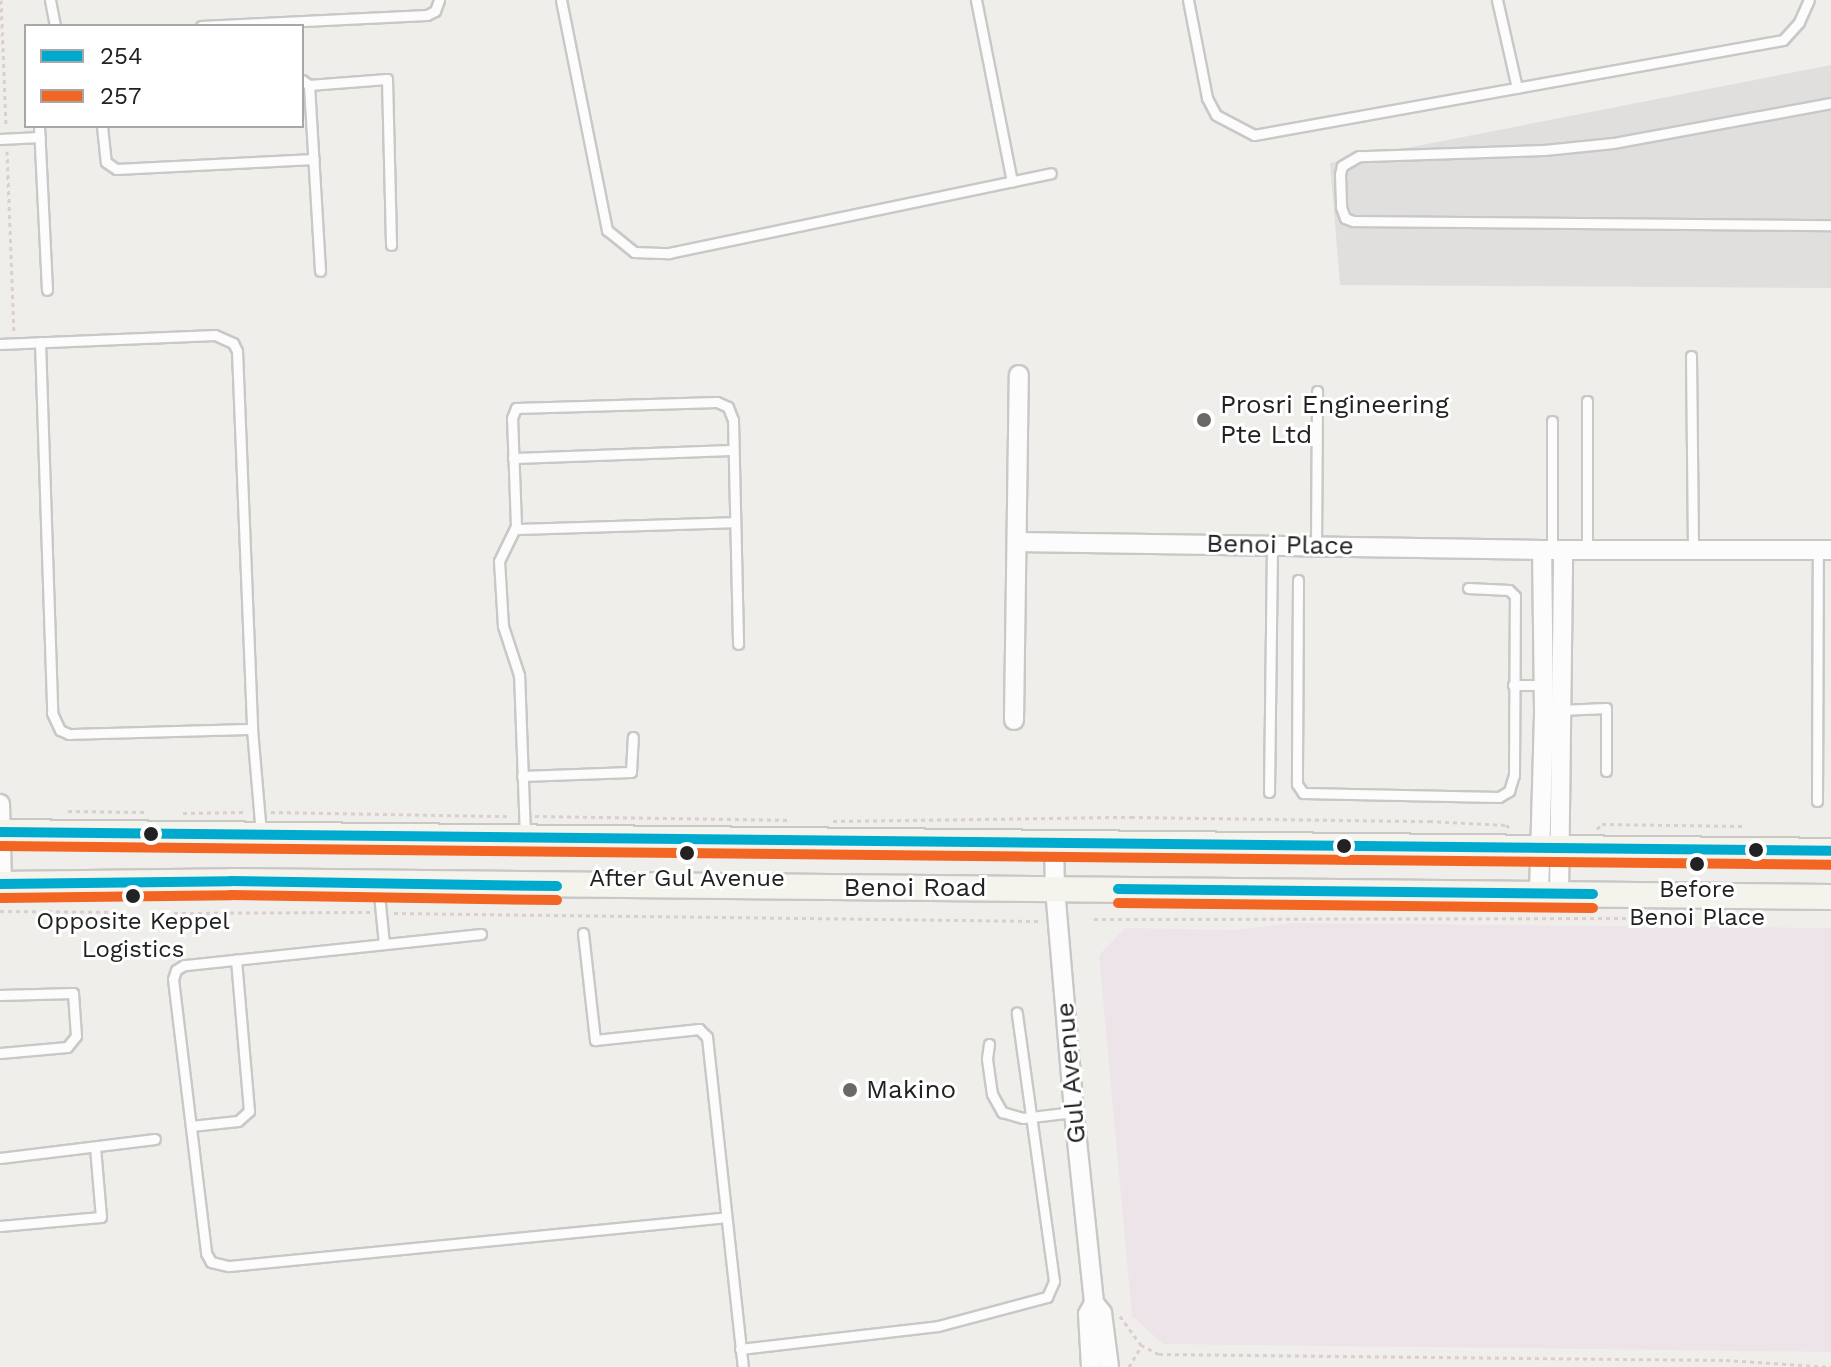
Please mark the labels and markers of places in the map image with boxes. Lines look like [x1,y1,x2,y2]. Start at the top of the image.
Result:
place label: Prosri Engineering Pte Ltd [1220,389,1449,450]
marker: Prosri Engineering Pte Ltd [1195,411,1213,429]
unlabelled marker [143,826,159,842]
unlabelled marker [1336,838,1352,854]
unlabelled marker [1748,842,1764,858]
marker: After Gul Avenue [679,845,695,861]
marker: Before Benoi Place [1689,856,1705,872]
place label: After Gul Avenue [588,865,786,893]
place label: Before Benoi Place [1629,876,1765,932]
marker: Opposite Keppel Logistics [125,888,141,904]
place label: Opposite Keppel Logistics [36,908,230,964]
place label: Makino [866,1074,956,1106]
marker: Makino [841,1081,859,1099]

